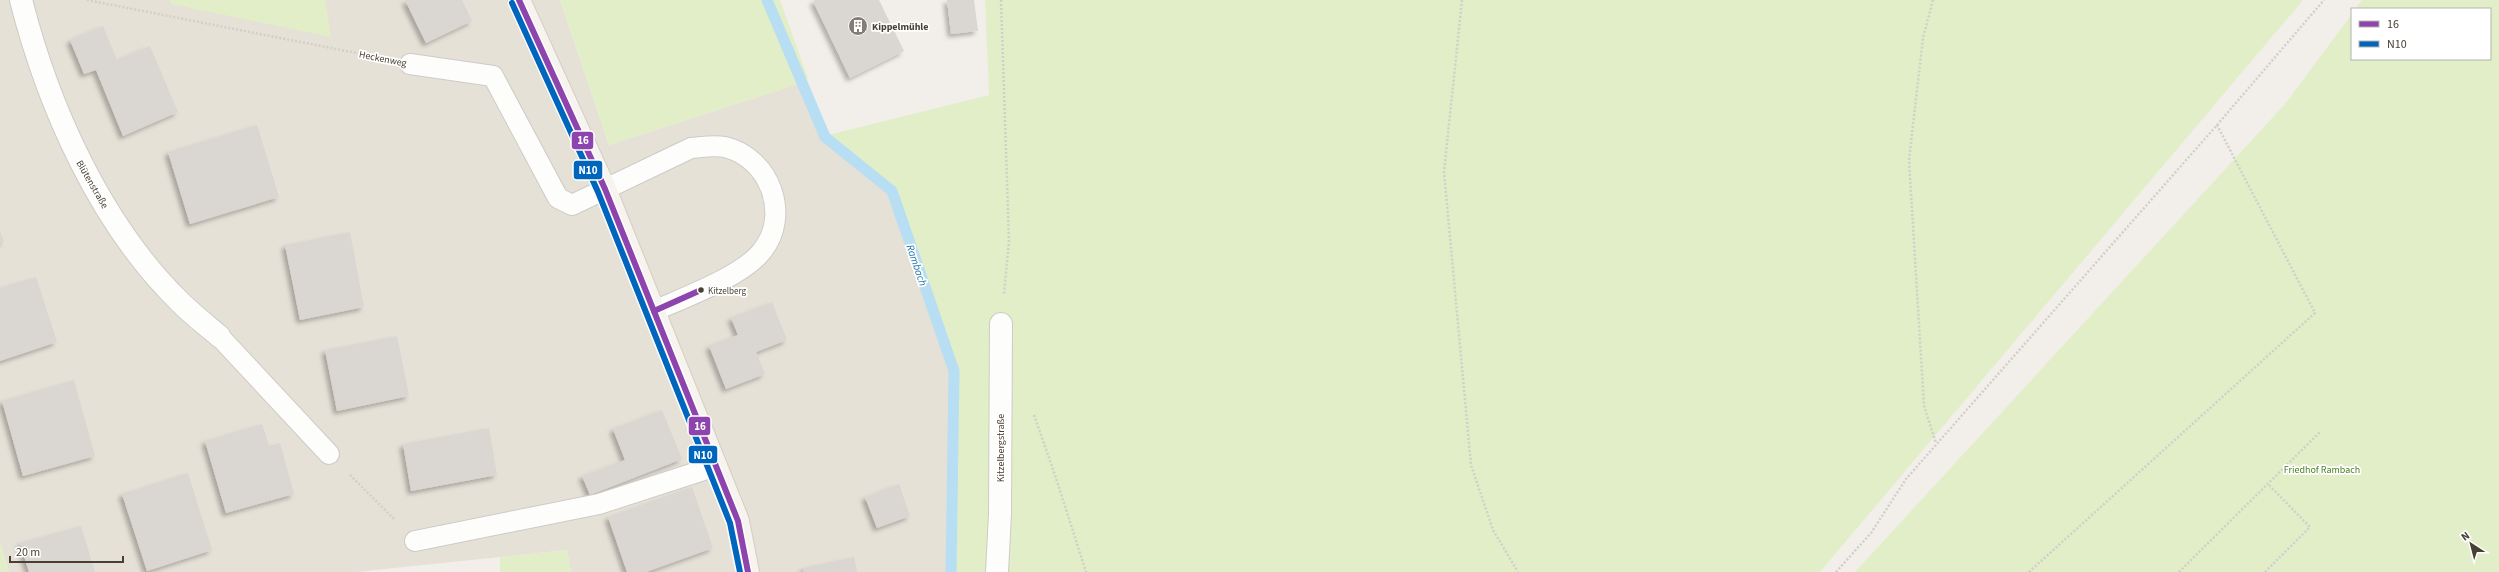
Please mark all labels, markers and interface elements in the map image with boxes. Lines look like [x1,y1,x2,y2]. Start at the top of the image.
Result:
legend [2351,8,2491,60]
building icon: Kippelmühle [847,15,869,37]
text: 16 [2387,16,2399,33]
place label: Kippelmühle [872,20,928,34]
text: N10 [2387,36,2407,53]
street label: Heckenweg [358,48,408,70]
line badge: 16 [571,131,594,150]
text: 16 [577,133,589,148]
street label: Blütenstraße [73,158,112,211]
line badge: N10 [573,160,603,180]
text: N10 [579,163,598,178]
water label: Rambach [902,242,931,288]
marker: Kitzelberg [696,285,706,295]
place label: Kitzelberg [708,285,746,298]
street label: Kitzelbergstraße [994,414,1008,482]
line badge: 16 [688,416,711,436]
text: 16 [694,419,706,434]
line badge: N10 [688,445,718,464]
text: N10 [694,448,713,463]
park label: Friedhof Rambach [2284,463,2360,477]
north arrow [2451,524,2491,564]
text: N [2458,528,2473,545]
scale bar [10,538,123,564]
text: 20 m [16,544,40,561]

